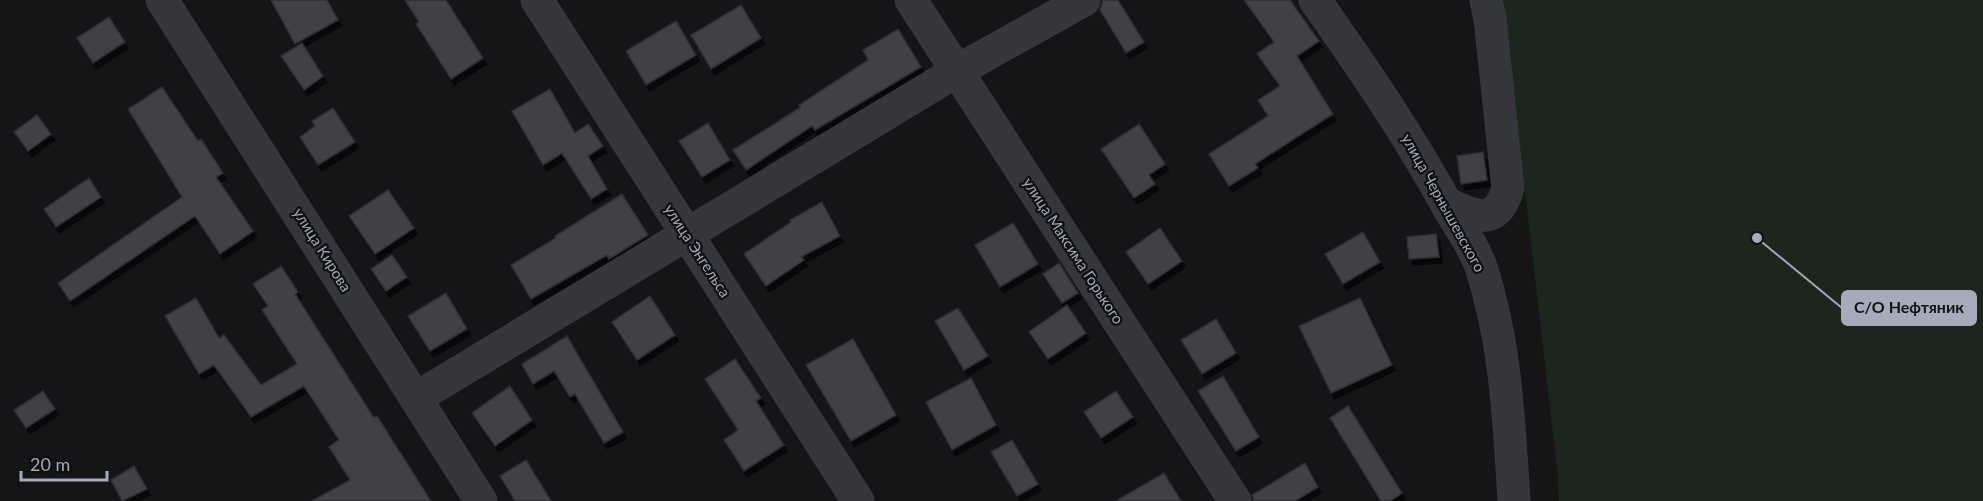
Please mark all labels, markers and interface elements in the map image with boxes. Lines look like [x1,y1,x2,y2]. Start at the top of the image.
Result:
street label: улица Чернышевского [1398,130,1489,275]
street label: улица Максима Горького [1020,174,1128,327]
street label: улица Энгельса [661,200,735,300]
street label: улица Кирова [290,204,356,295]
callout: С/О Нефтяник [1842,291,1976,325]
text: С/О Нефтяник [1854,297,1964,316]
scale bar [21,444,106,482]
text: 20 m [30,453,70,475]

